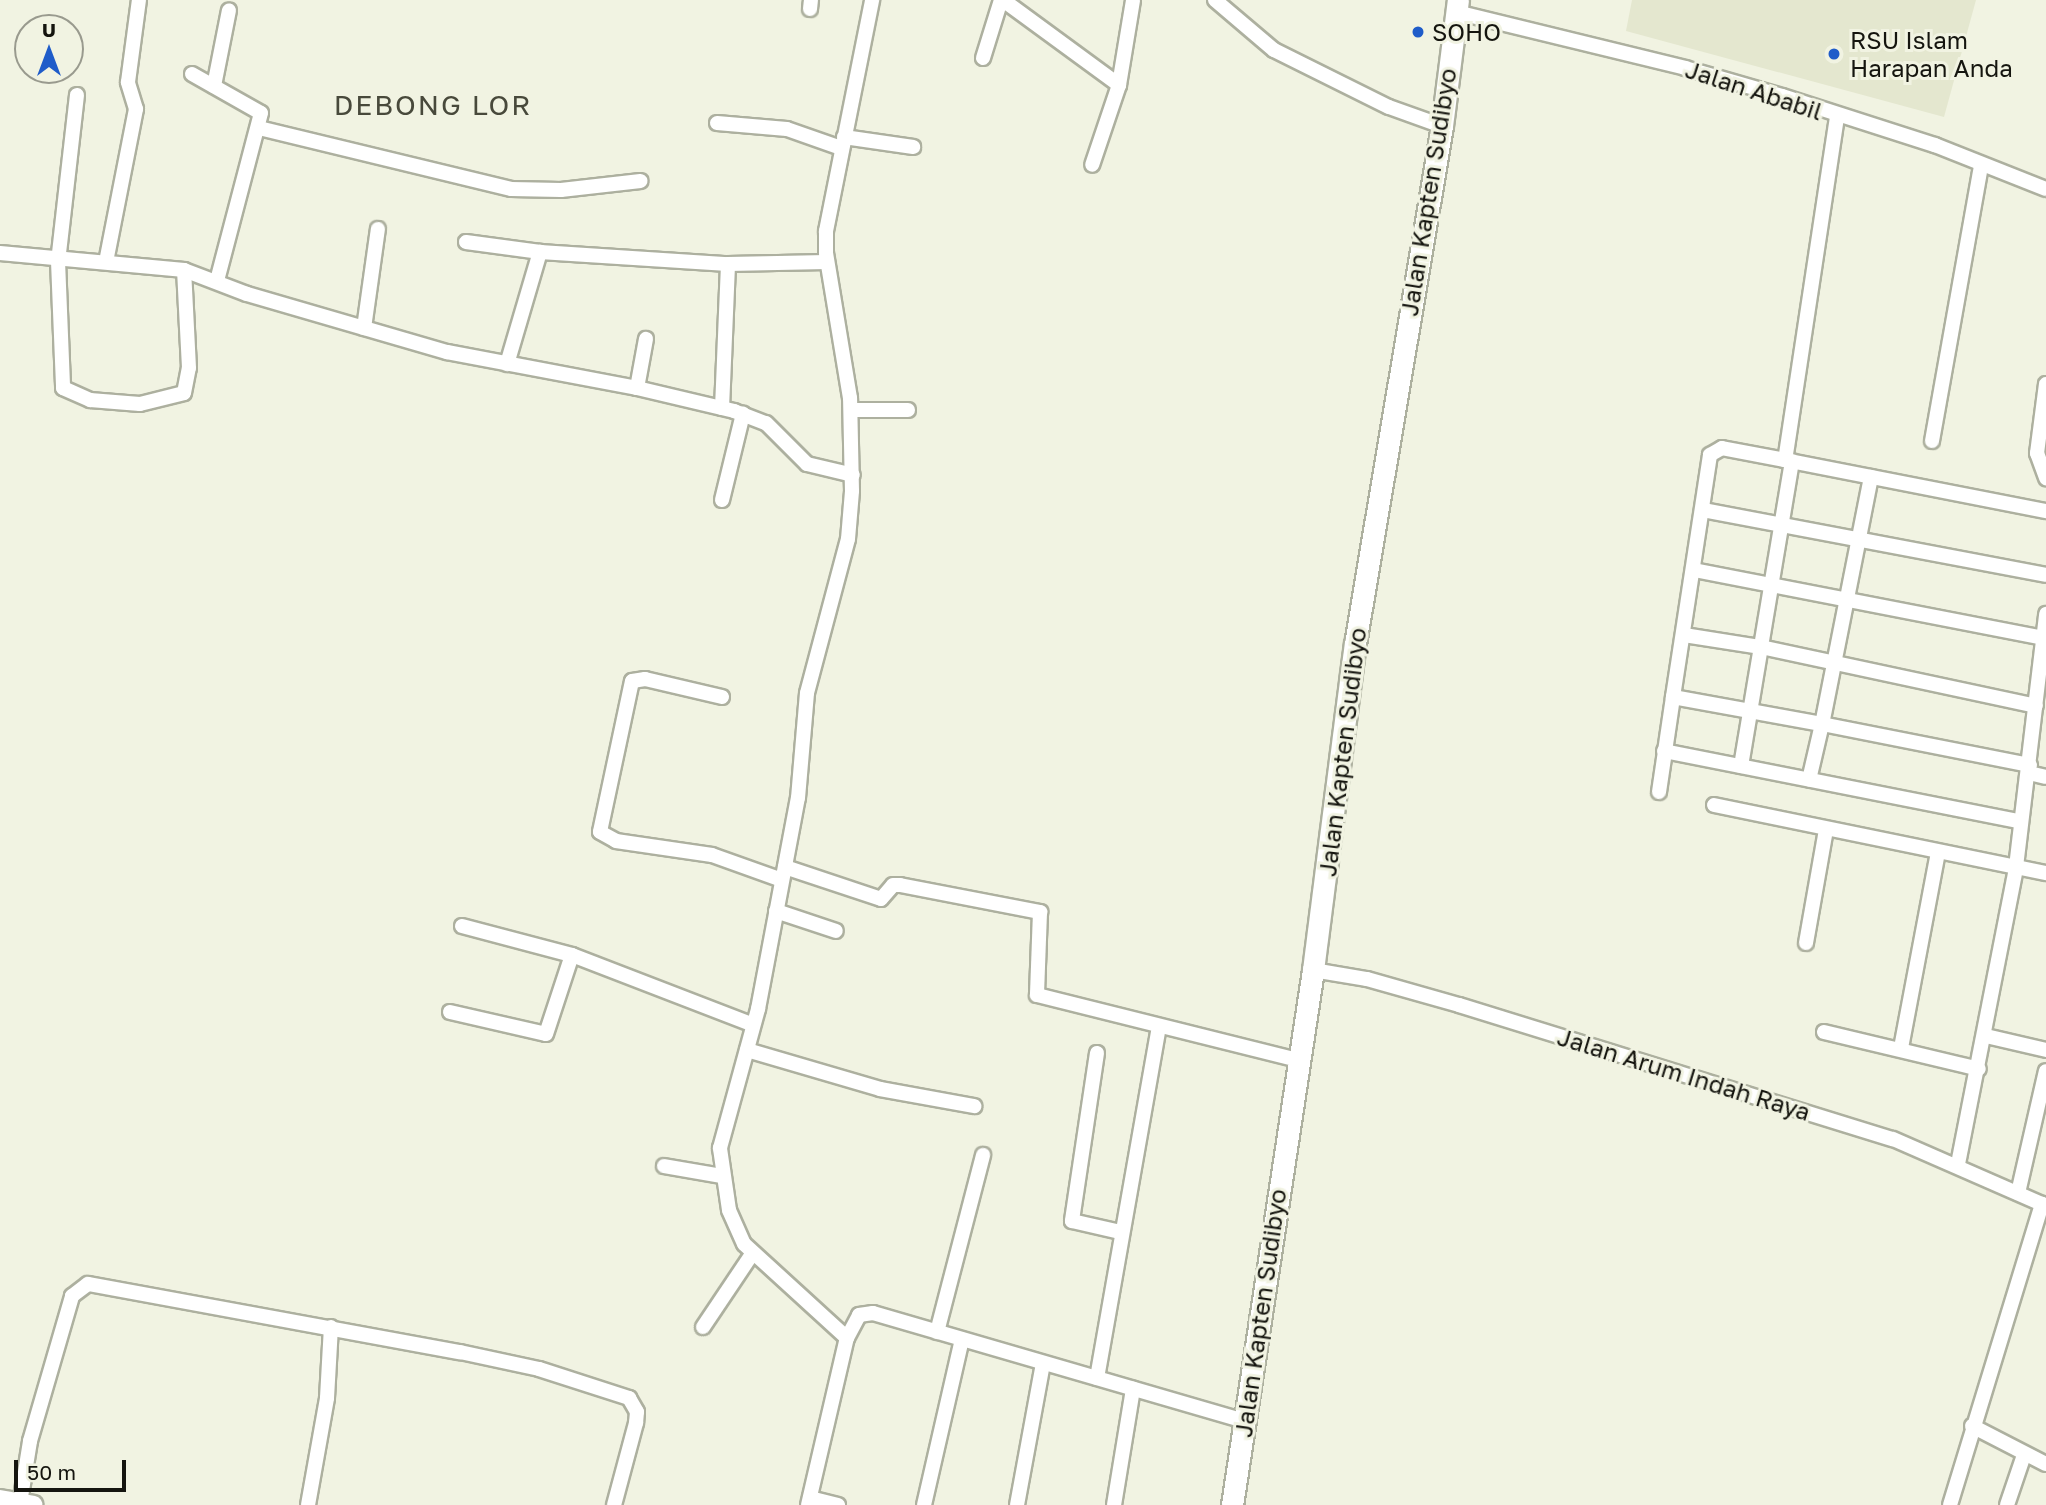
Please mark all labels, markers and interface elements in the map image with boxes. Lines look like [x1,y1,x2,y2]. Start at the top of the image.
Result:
north arrow [14,14,84,84]
text: U [42,18,56,41]
place label: SOHO [1432,18,1501,46]
marker: SOHO [1410,24,1426,40]
place label: RSU Islam Harapan Anda [1850,26,2013,82]
marker: RSU Islam Harapan Anda [1824,44,1844,64]
street label: Jalan Ababil [1682,54,1826,126]
street label: Jalan Kapten Sudibyo [1394,66,1462,318]
district label: DEBONG LOR [335,88,531,122]
street label: Jalan Kapten Sudibyo [1312,626,1372,878]
street label: Jalan Arum Indah Raya [1554,1022,1814,1126]
street label: Jalan Kapten Sudibyo [1228,1187,1292,1439]
scale bar [18,1446,130,1490]
text: 50 m [27,1459,76,1485]

